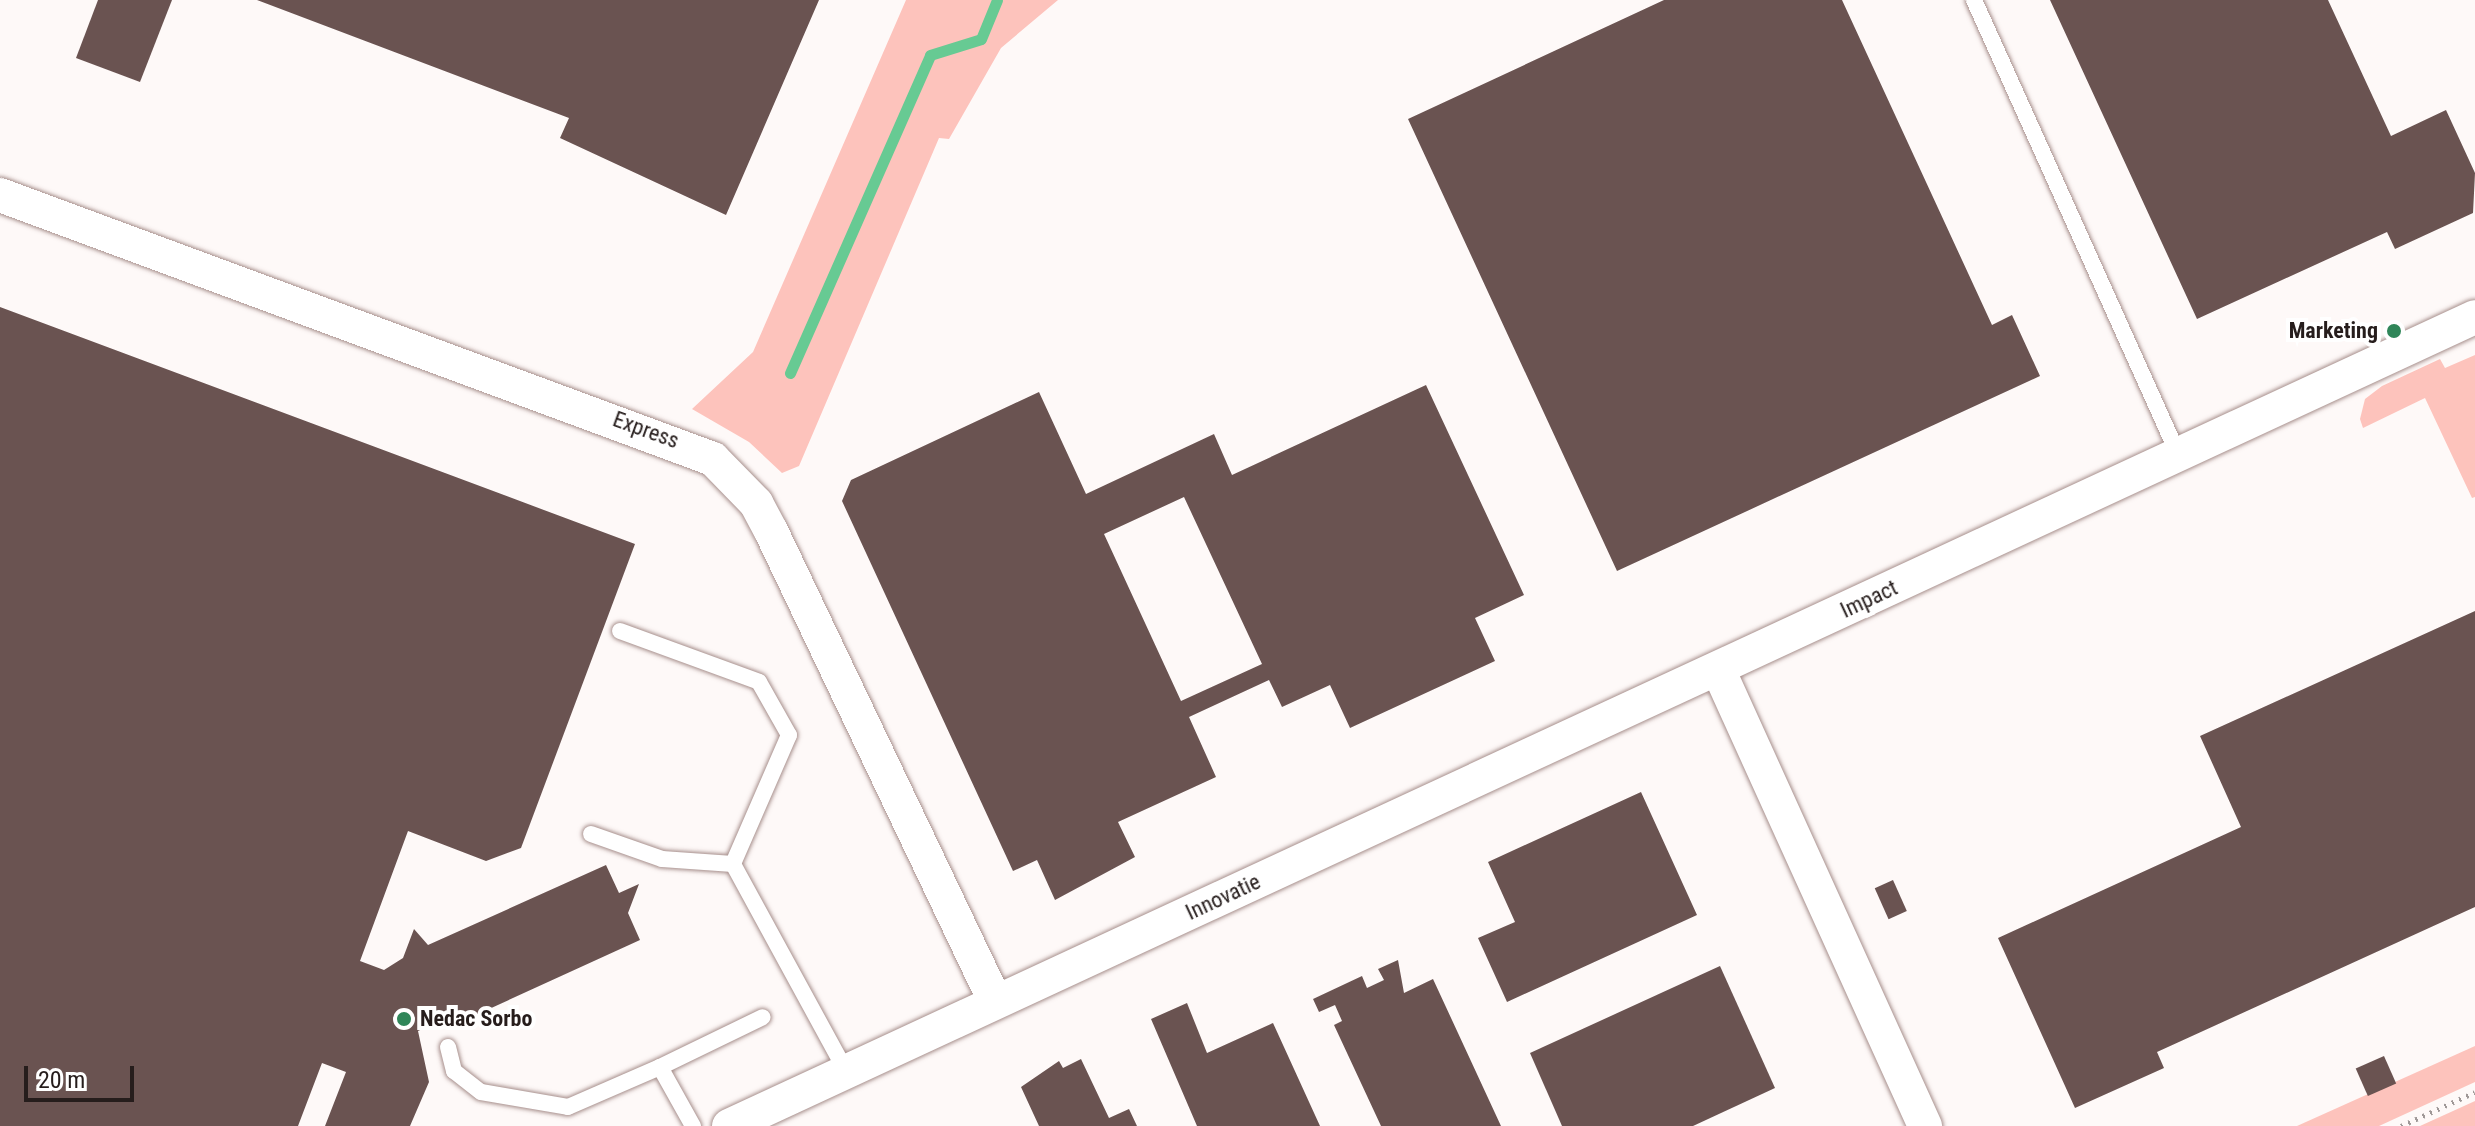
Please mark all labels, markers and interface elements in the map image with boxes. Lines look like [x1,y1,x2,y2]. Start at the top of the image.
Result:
place label: Marketing [2289,318,2378,344]
marker: Marketing [2385,322,2403,340]
street label: Express [609,406,683,454]
street label: Impact [1836,574,1902,624]
street label: Innovatie [1181,868,1265,926]
place label: Nedac Sorbo [420,1006,532,1032]
marker: Nedac Sorbo [395,1010,413,1028]
scale bar [28,1050,138,1100]
text: 20 m [38,1066,85,1094]

